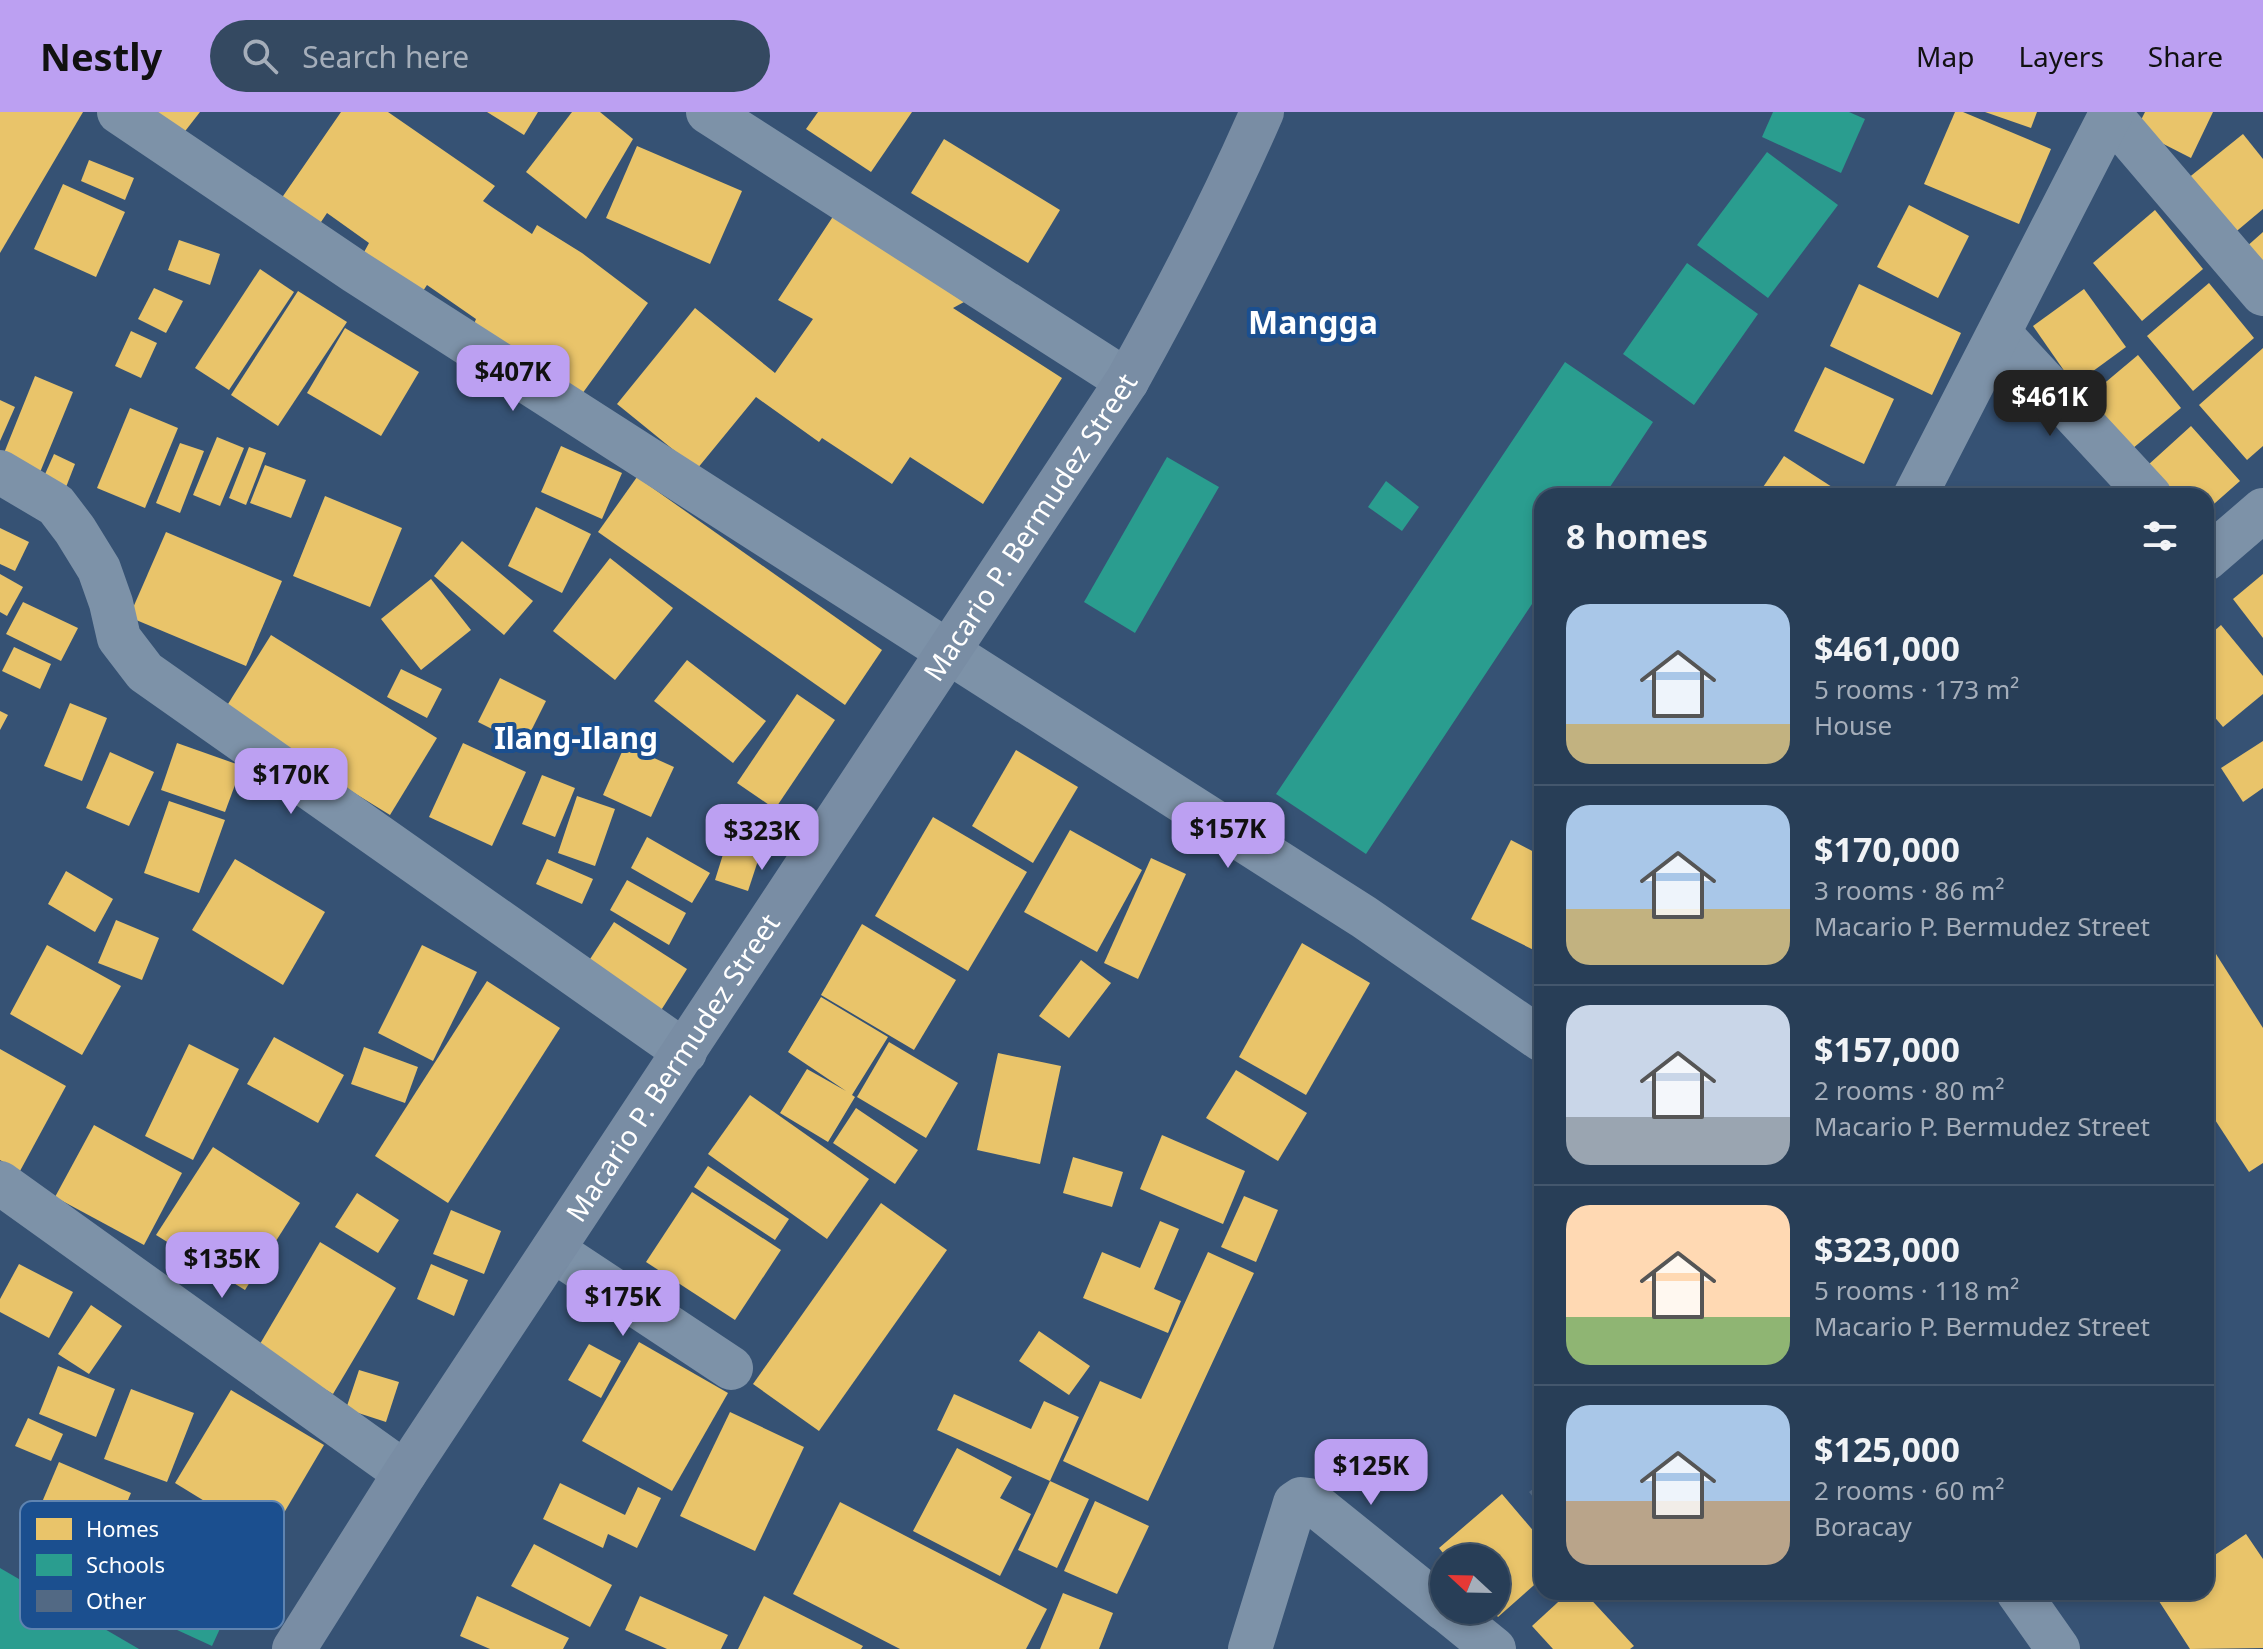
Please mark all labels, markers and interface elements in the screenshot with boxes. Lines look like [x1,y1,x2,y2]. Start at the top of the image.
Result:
search box [210,20,770,92]
text: Nestly [40,30,162,82]
icon: search [238,34,282,78]
text: Search here [302,36,469,77]
text: Map [1916,37,1974,75]
text: Layers [2018,37,2104,75]
text: Share [2148,37,2223,75]
district label: Mangga [1248,300,1378,343]
pin: $407K [457,345,569,413]
text: $407K [475,353,551,389]
street label: Macario P. Bermudez Street [914,366,1146,688]
pin: $461K [1994,370,2106,438]
text: $461K [2012,378,2088,414]
text: 8 homes [1566,513,1708,559]
icon: filters [2138,514,2182,558]
text: $461,000 [1814,625,1960,671]
icon: home [1630,636,1726,732]
text: 5 rooms · 173 m² [1814,671,2019,707]
text: House [1814,707,1892,743]
district label: Ilang-Ilang [494,717,658,758]
pin: $170K [235,748,347,816]
text: $170K [253,756,329,792]
pin: $157K [1172,802,1284,870]
pin: $323K [706,804,818,872]
text: $157K [1190,810,1266,846]
text: $323K [724,812,800,848]
text: $170,000 [1814,826,1960,872]
icon: home [1630,837,1726,933]
text: 3 rooms · 86 m² [1814,872,2004,908]
street label: Macario P. Bermudez Street [557,906,788,1229]
text: Macario P. Bermudez Street [1814,908,2150,944]
text: $157,000 [1814,1026,1960,1072]
icon: home [1630,1037,1726,1133]
text: 2 rooms · 80 m² [1814,1072,2004,1108]
text: Macario P. Bermudez Street [1814,1108,2150,1144]
text: $323,000 [1814,1226,1960,1272]
pin: $135K [166,1232,278,1300]
icon: home [1630,1237,1726,1333]
text: $135K [184,1240,260,1276]
pin: $175K [567,1270,679,1338]
text: 5 rooms · 118 m² [1814,1272,2019,1308]
text: $175K [585,1278,661,1314]
text: Macario P. Bermudez Street [1814,1308,2150,1344]
text: $125,000 [1814,1426,1960,1472]
icon: home [1630,1437,1726,1533]
pin: $125K [1315,1439,1427,1507]
text: $125K [1333,1447,1409,1483]
text: 2 rooms · 60 m² [1814,1472,2004,1508]
legend [20,1501,284,1629]
text: Boracay [1814,1508,1912,1544]
text: Homes [86,1513,159,1543]
north arrow [1430,1544,1510,1624]
map controls [1430,1544,1510,1624]
text: Schools [86,1549,165,1579]
text: Other [86,1585,146,1615]

